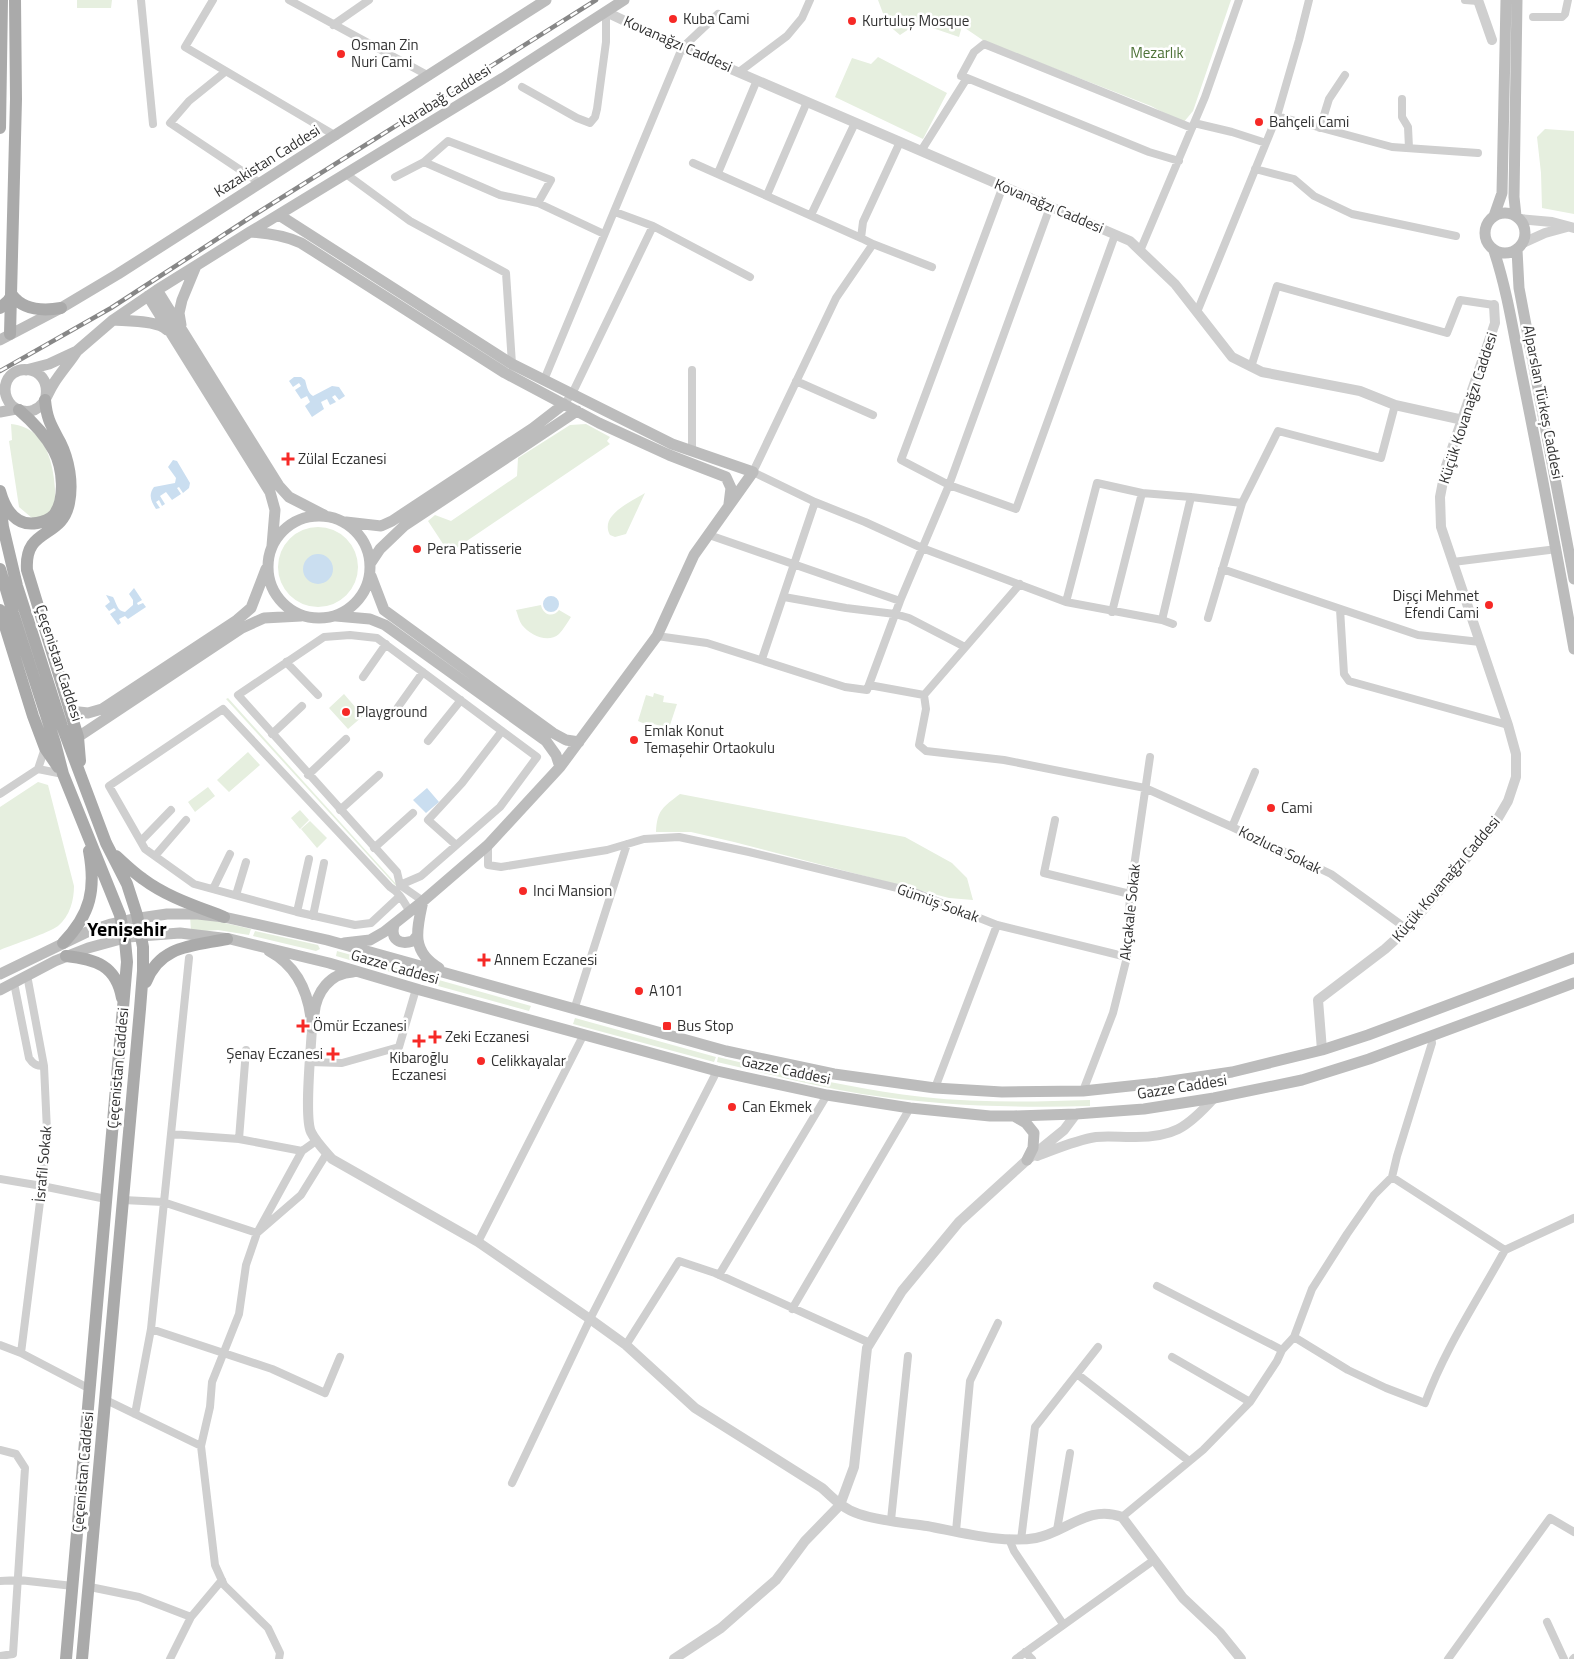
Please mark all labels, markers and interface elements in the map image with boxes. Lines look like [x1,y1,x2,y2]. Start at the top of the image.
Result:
place label: Kuba Cami [683,7,750,30]
street label: Kovanağzı Caddesi [620,9,736,78]
place label: Kurtuluş Mosque [862,9,969,32]
marker: Kuba Cami [667,13,679,25]
marker: Kurtuluş Mosque [846,15,858,27]
place label: Osman Zin Nuri Cami [351,33,419,73]
park label: Mezarlık [1130,41,1184,64]
marker: Osman Zin Nuri Cami [335,48,347,60]
street label: Karabağ Caddesi [394,58,495,133]
place label: Bahçeli Cami [1269,110,1349,133]
marker: Bahçeli Cami [1253,116,1265,128]
street label: Kazakistan Caddesi [209,119,324,202]
street label: Kovanağzı Caddesi [991,172,1107,239]
street label: Alparslan Türkeş Caddesi [1517,323,1570,481]
street label: Küçük Kovanağzı Caddesi [1432,329,1503,487]
place label: Zülal Eczanesi [298,447,387,470]
marker: Zülal Eczanesi [282,453,294,465]
place label: Pera Patisserie [427,537,522,560]
marker: Pera Patisserie [411,543,423,555]
place label: Dişçi Mehmet Efendi Cami [1392,584,1480,624]
marker: Dişçi Mehmet Efendi Cami [1483,599,1495,611]
street label: Çeçenistan Caddesi [30,602,89,724]
place label: Playground [356,700,428,723]
marker: Playground [340,706,352,718]
place label: Emlak Konut Temaşehir Ortaokulu [644,719,775,759]
marker: Emlak Konut Temaşehir Ortaokulu [628,734,640,746]
place label: Cami [1281,796,1313,819]
marker: Cami [1265,802,1277,814]
street label: Küçük Kovanağzı Caddesi [1386,811,1505,947]
street label: Kozluca Sokak [1235,820,1326,880]
street label: Akçakale Sokak [1113,863,1146,961]
street label: Gümüş Sokak [894,877,982,928]
place label: Inci Mansion [533,879,612,902]
marker: Inci Mansion [517,885,529,897]
district label: Yenişehir [87,913,167,944]
street label: Gazze Caddesi [348,943,442,990]
place label: Annem Eczanesi [494,948,597,971]
marker: Annem Eczanesi [478,954,490,966]
place label: A101 [649,979,683,1002]
marker: A101 [633,985,645,997]
street label: Çeçenistan Caddesi [101,1006,134,1129]
place label: Ömür Eczanesi [313,1014,407,1037]
place label: Bus Stop [677,1014,734,1037]
marker: Ömür Eczanesi [297,1020,309,1032]
marker: Bus Stop [661,1020,673,1032]
place label: Zeki Eczanesi [445,1025,529,1048]
marker: Zeki Eczanesi [429,1031,441,1043]
marker: Kibaroğlu Eczanesi [413,1035,425,1047]
place label: Şenay Eczanesi [226,1042,323,1065]
place label: Kibaroğlu Eczanesi [389,1046,449,1086]
marker: Şenay Eczanesi [327,1048,339,1060]
place label: Celikkayalar [491,1049,566,1072]
street label: Gazze Caddesi [739,1049,833,1090]
marker: Celikkayalar [475,1055,487,1067]
street label: Gazze Caddesi [1135,1068,1228,1105]
place label: Can Ekmek [742,1095,812,1118]
marker: Can Ekmek [726,1101,738,1113]
street label: İsrafil Sokak [28,1125,57,1203]
street label: Çeçenistan Caddesi [66,1410,99,1533]

